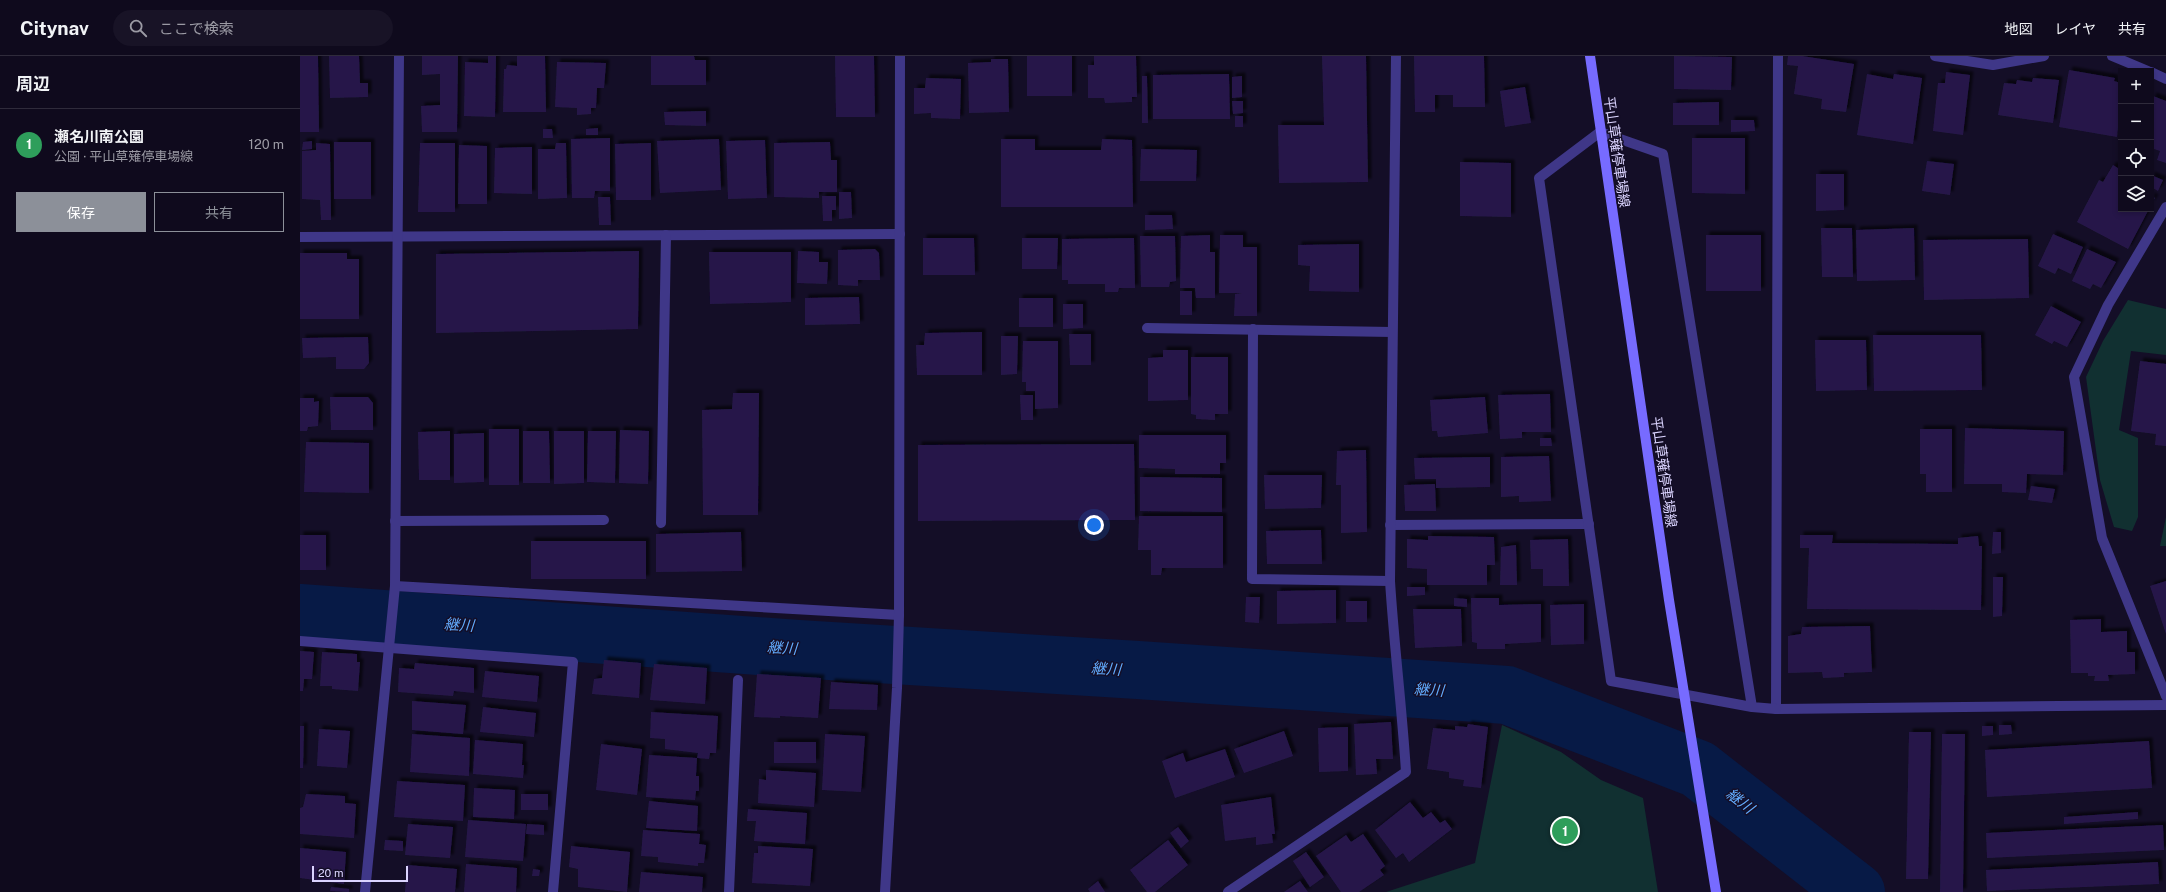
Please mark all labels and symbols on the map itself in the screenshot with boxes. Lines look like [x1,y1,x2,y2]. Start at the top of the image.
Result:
street label: 平山草薙停車場線 [1601,95,1633,209]
street label: 平山草薙停車場線 [1648,415,1680,529]
your location [1084,515,1104,535]
water label: 継川 [443,615,477,634]
water label: 継川 [766,638,800,657]
water label: 継川 [1090,659,1124,678]
water label: 継川 [1413,680,1447,699]
water label: 継川 [1723,785,1759,818]
pin: 1 [1552,816,1578,846]
scale bar [312,864,408,883]

